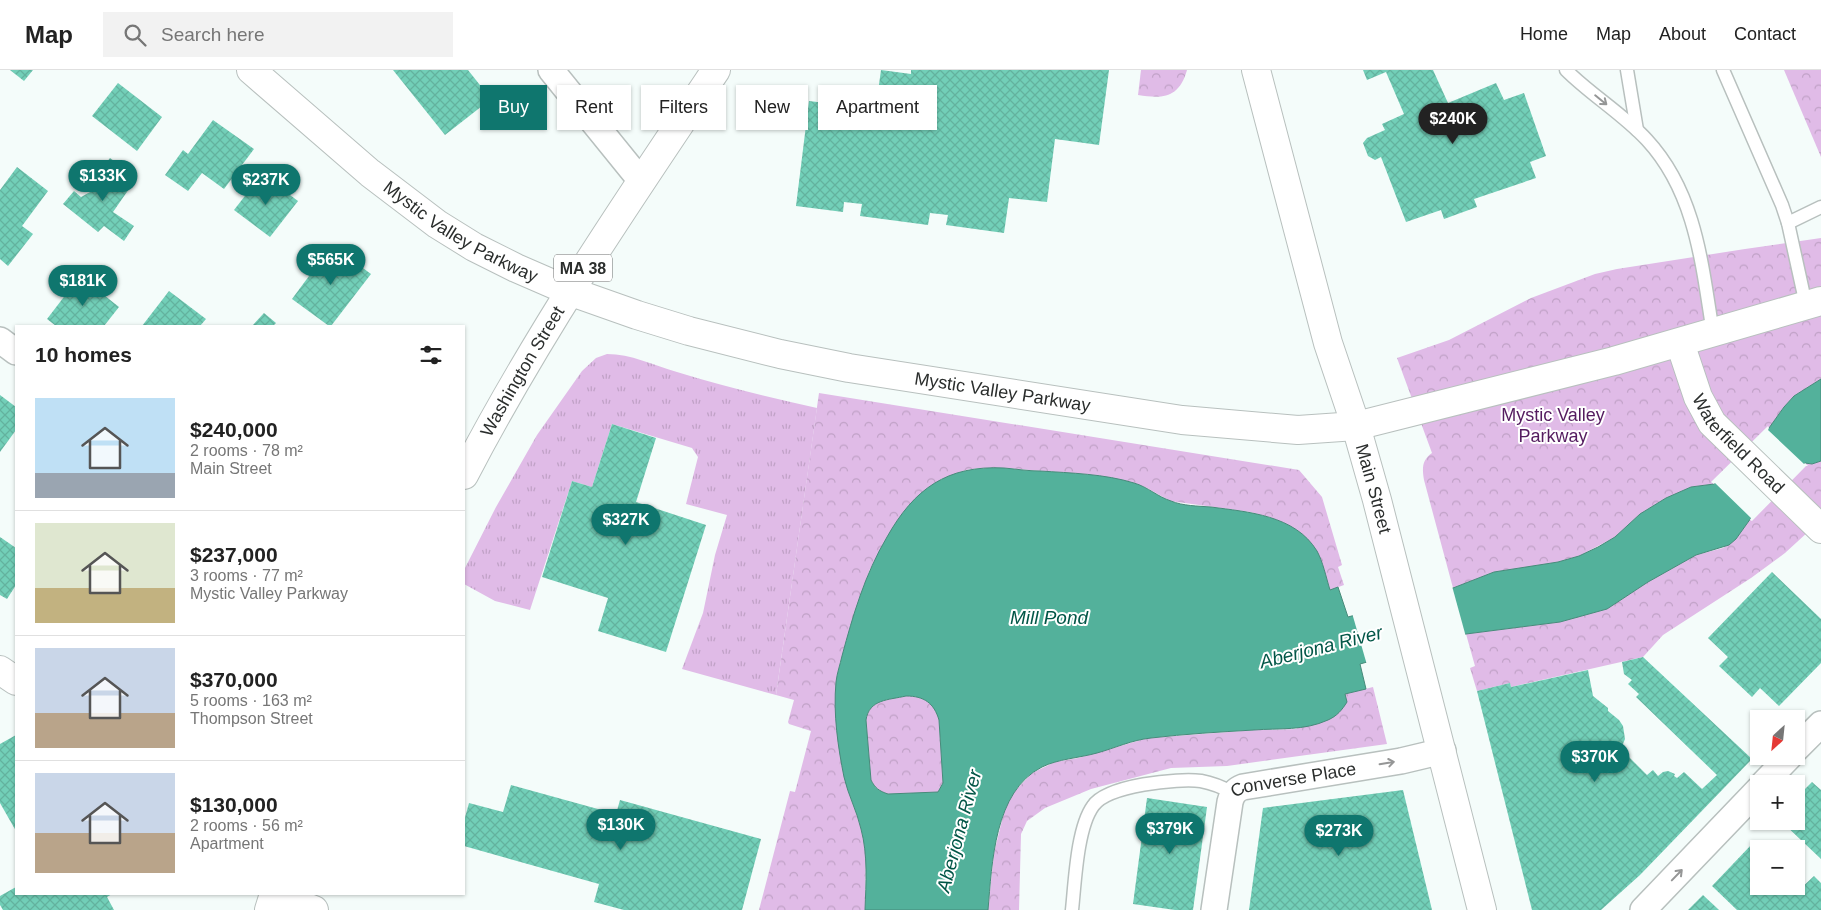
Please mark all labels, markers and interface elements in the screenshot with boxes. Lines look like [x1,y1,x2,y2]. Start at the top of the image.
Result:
search box [103,12,453,57]
text: Map [25,21,73,48]
icon: search [121,21,149,49]
text: Search here [161,24,265,45]
text: Home [1520,24,1568,44]
text: Map [1596,24,1631,44]
text: About [1659,24,1706,44]
text: Contact [1734,24,1796,44]
chip: Buy [480,85,547,130]
chip: Rent [557,85,631,130]
chip: Filters [641,85,726,130]
chip: New [736,85,808,130]
chip: Apartment [818,85,937,130]
one-way arrow [1594,95,1607,106]
pin: $240K [1418,102,1488,145]
text: $240K [1429,110,1477,127]
pin: $133K [68,160,138,202]
pin: $237K [231,164,301,206]
text: $133K [79,167,127,184]
text: $237K [242,171,290,188]
street label: Mystic Valley Parkway [380,177,541,286]
pin: $565K [296,244,366,286]
text: $565K [307,251,355,268]
road number: MA 38 [554,254,612,282]
pin: $181K [48,264,118,307]
text: $181K [59,272,107,289]
street label: Washington Street [477,303,568,440]
icon: filters [417,341,445,369]
text: 10 homes [35,343,132,366]
street label: Mystic Valley Parkway [913,368,1092,416]
street label: Waterfield Road [1688,390,1788,498]
park label: Mystic Valley Parkway [1501,405,1605,446]
icon: home [75,418,135,478]
text: $240,000 [190,418,278,441]
text: 2 rooms · 78 m² [190,442,303,459]
street label: Main Street [1352,442,1395,536]
text: Main Street [190,460,272,477]
pin: $327K [591,504,661,546]
text: $327K [602,511,650,528]
icon: home [75,543,135,603]
text: $237,000 [190,543,278,566]
text: 3 rooms · 77 m² [190,567,303,584]
text: Mystic Valley Parkway [190,585,348,602]
water label: Mill Pond [1010,607,1089,628]
water label: Aberjona River [1257,621,1385,673]
icon: home [75,668,135,728]
text: $370,000 [190,668,278,691]
text: 5 rooms · 163 m² [190,692,312,709]
text: Thompson Street [190,710,313,727]
north arrow [1750,710,1805,765]
map controls [1750,710,1805,895]
pin: $370K [1560,740,1630,783]
text: $370K [1571,748,1619,765]
one-way arrow [1378,758,1394,768]
street label: Converse Place [1227,759,1358,802]
water label: Aberjona River [932,767,986,895]
button: + [1750,775,1805,830]
icon: home [75,793,135,853]
text: $130,000 [190,793,278,816]
pin: $130K [586,808,656,851]
pin: $379K [1135,812,1205,855]
pin: $273K [1304,814,1374,857]
text: $130K [597,816,645,833]
text: 2 rooms · 56 m² [190,817,303,834]
text: $379K [1146,820,1194,837]
text: $273K [1315,822,1363,839]
text: Apartment [190,835,264,852]
button: − [1750,840,1805,895]
one-way arrow [1671,868,1683,881]

